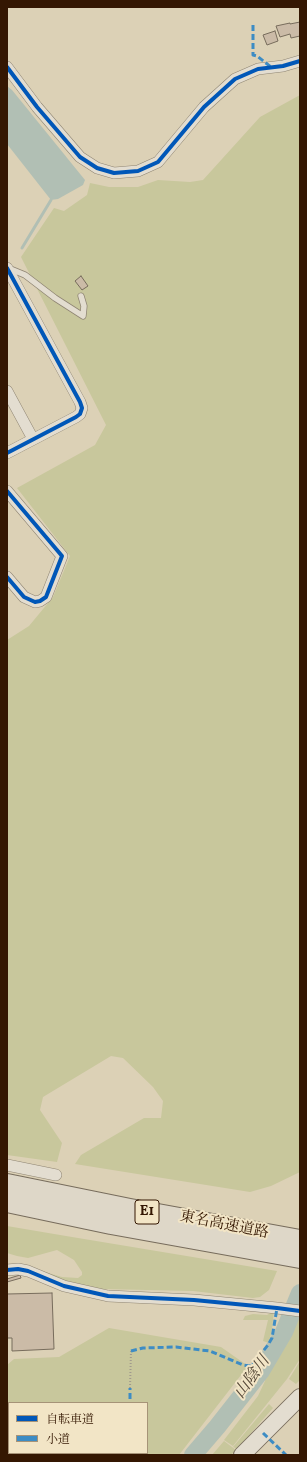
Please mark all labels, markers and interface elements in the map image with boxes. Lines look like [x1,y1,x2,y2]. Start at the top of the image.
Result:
road number: E1 [135,1200,159,1224]
street label: 東名高速道路 [178,1209,270,1243]
water label: 山陰川 [231,1353,275,1403]
legend [8,1402,148,1454]
text: 自転車道 [46,1412,94,1428]
text: 小道 [46,1432,70,1448]

